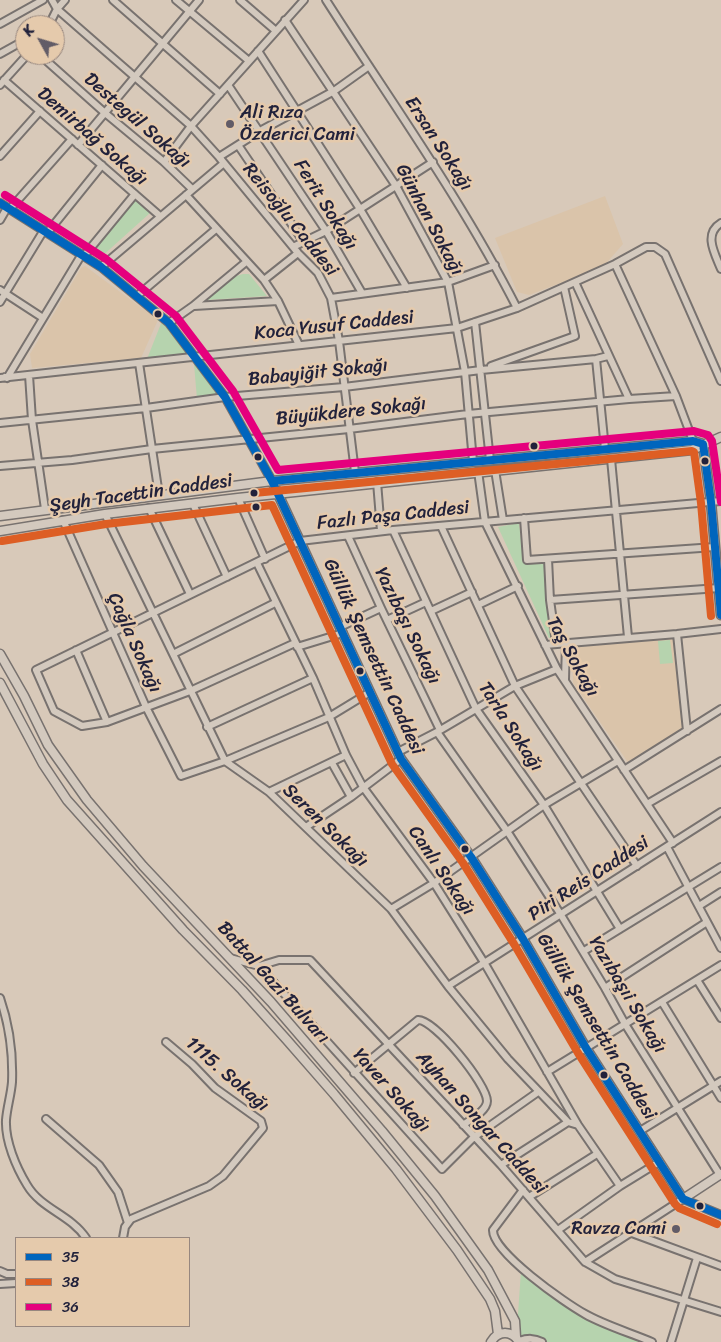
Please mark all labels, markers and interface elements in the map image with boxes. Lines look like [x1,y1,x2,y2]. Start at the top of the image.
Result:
north arrow [15,15,65,65]
text: K [16,20,41,42]
street label: Destegül Sokağı [79,68,195,174]
street label: Demirbağ Sokağı [32,83,152,191]
street label: Ersan Sokağı [399,93,477,195]
place label: Ali Rıza Özderici Cami [240,102,355,146]
marker: Ali Rıza Özderici Cami [224,118,236,130]
street label: Ferit Sokağı [288,156,362,254]
street label: Reisoğlu Caddesi [237,159,343,281]
street label: Günhan Sokağı [390,160,468,280]
street label: Koca Yusuf Caddesi [253,306,415,346]
unlabelled marker [153,309,163,319]
street label: Babayiğit Sokağı [247,354,389,392]
street label: Büyükdere Sokağı [275,393,427,431]
unlabelled marker [529,441,539,451]
unlabelled marker [253,452,263,462]
unlabelled marker [700,456,710,466]
street label: Şeyh Tacettin Caddesi [48,470,234,518]
unlabelled marker [249,488,259,498]
street label: Fazlı Paşa Caddesi [316,497,470,535]
unlabelled marker [251,502,261,512]
street label: Güllük Şemsettin Caddesi [318,556,428,758]
street label: Yazıbaşı Sokağı [369,564,445,688]
street label: Çağla Sokağı [102,590,166,696]
street label: Taş Sokağı [541,613,603,701]
unlabelled marker [355,666,365,676]
street label: Tarla Sokağı [473,678,547,776]
street label: Seren Sokağı [277,779,373,873]
street label: Canlı Sokağı [403,822,479,920]
street label: Piri Reis Caddesi [524,832,654,926]
unlabelled marker [460,844,470,854]
street label: Battal Gazi Bulvarı [212,917,334,1049]
street label: Güllük Şemsettin Caddesi [531,930,661,1124]
street label: Yazıbaşıi Sokağı [583,932,671,1058]
street label: 1115. Sokağı [181,1033,273,1117]
street label: Yaver Sokağı [347,1044,435,1138]
street label: Ayhan Songar Caddesi [411,1047,551,1199]
unlabelled marker [599,1070,609,1080]
unlabelled marker [695,1201,705,1211]
place label: Ravza Cami [571,1218,666,1240]
marker: Ravza Cami [670,1223,682,1235]
legend [15,1237,190,1327]
text: 35 [62,1244,79,1270]
text: 38 [62,1269,79,1295]
text: 36 [62,1294,79,1320]

